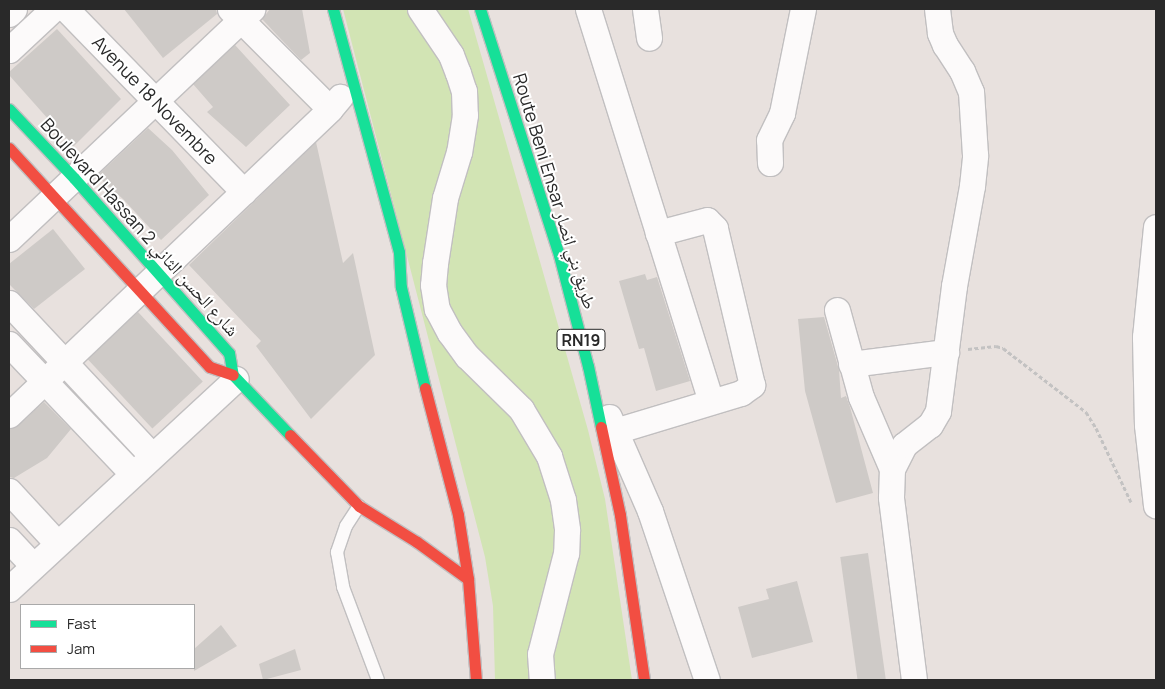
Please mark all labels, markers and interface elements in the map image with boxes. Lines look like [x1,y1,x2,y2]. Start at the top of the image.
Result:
street label: Avenue 18 Novembre [88,31,222,169]
street label: Route Beni Ensar طريق بني انصار [509,71,601,311]
street label: Boulevard Hassan 2 شارع الحسن الثاني [36,114,244,340]
road number: RN19 [556,326,606,354]
legend [20,604,195,669]
text: Fast [67,613,96,634]
text: Jam [67,638,95,659]

